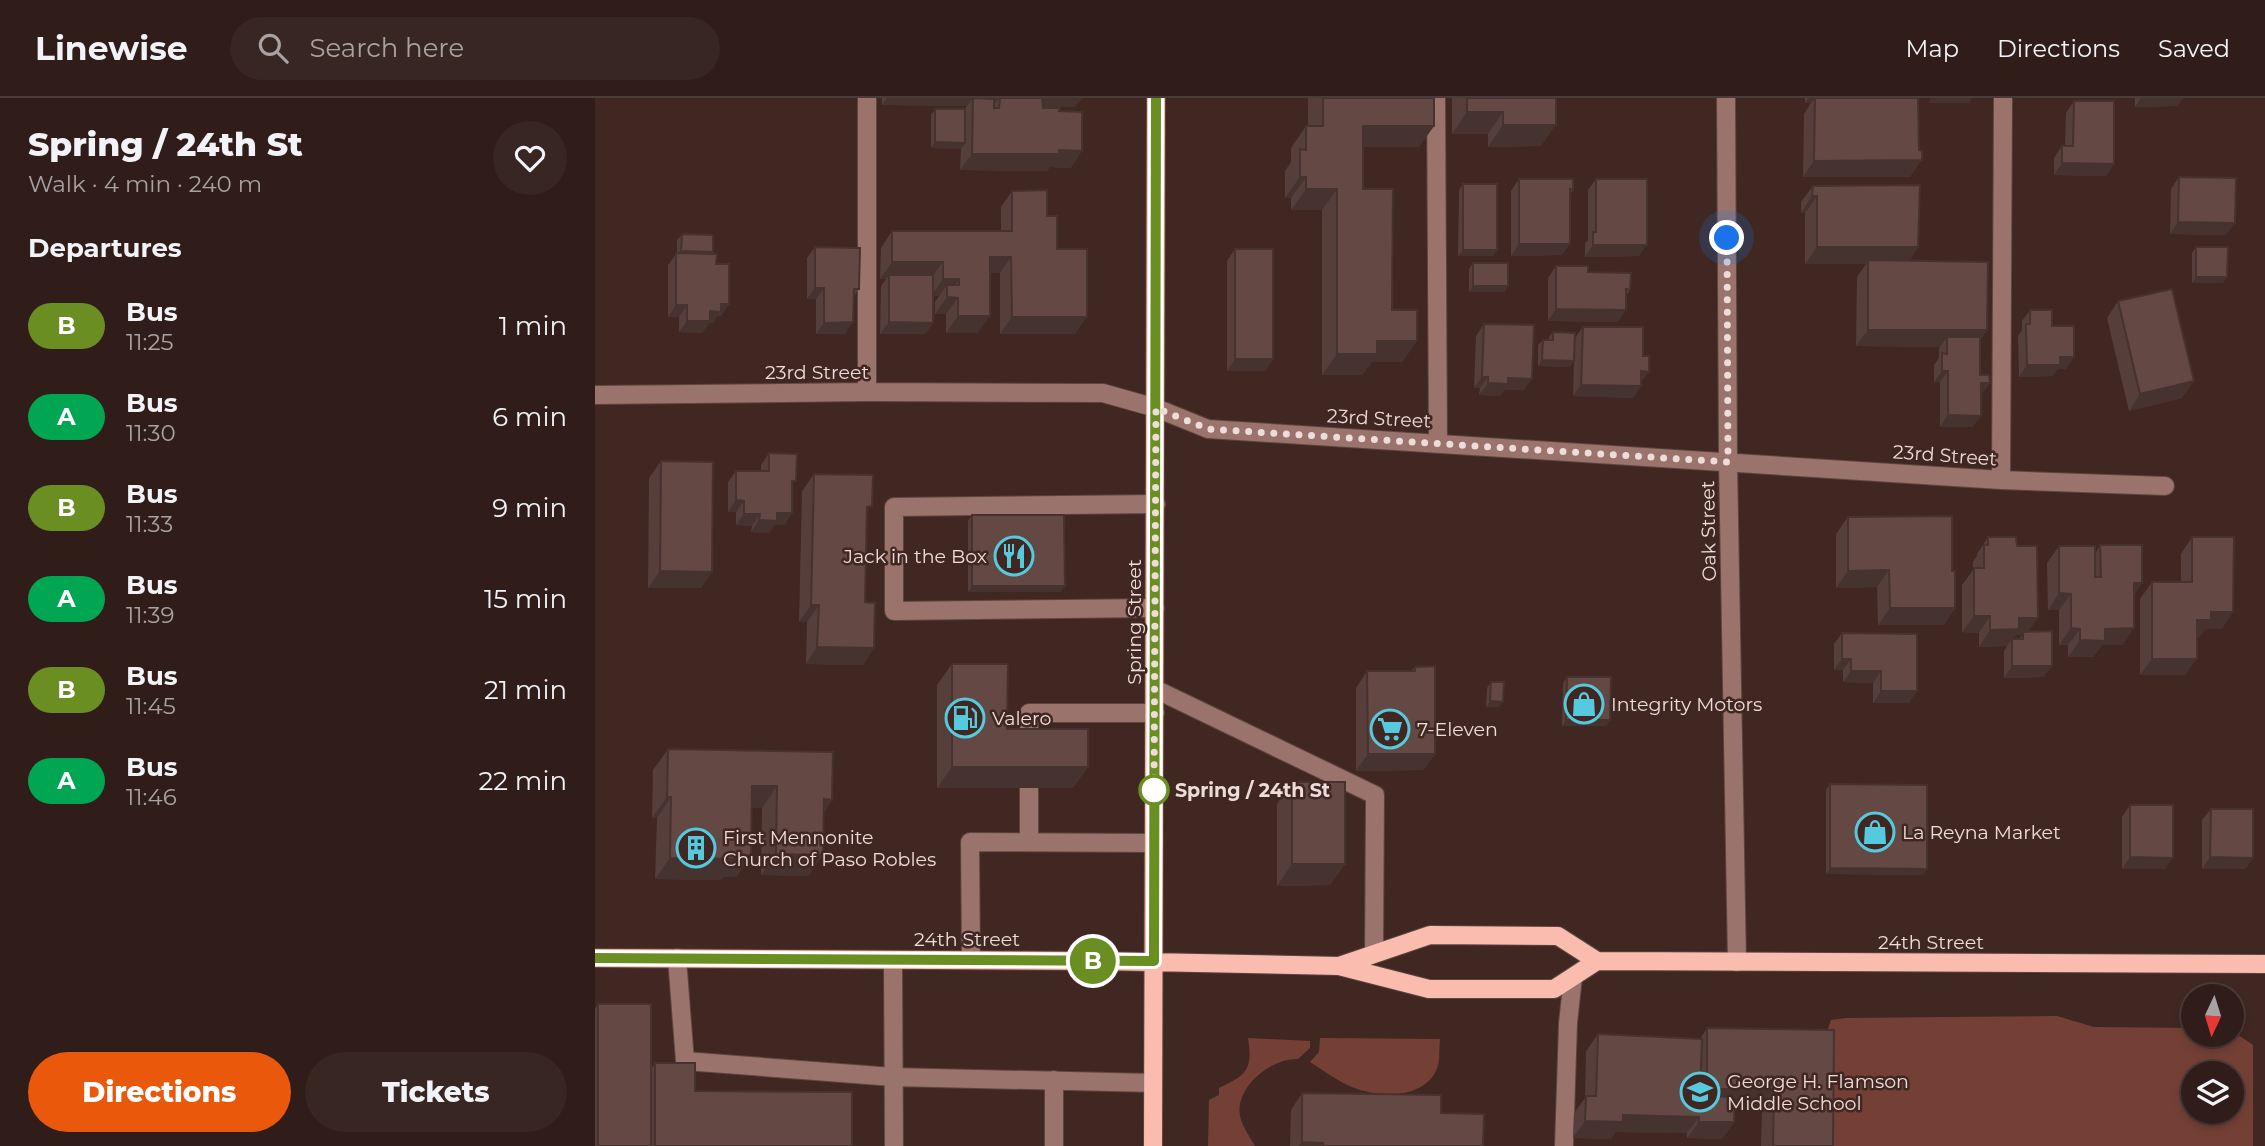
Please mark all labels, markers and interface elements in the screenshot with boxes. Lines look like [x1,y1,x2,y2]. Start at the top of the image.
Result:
search box [230,17,720,80]
text: Linewise [35,28,188,68]
icon: search [254,29,292,67]
text: Search here [310,32,464,64]
text: Map [1906,34,1959,63]
text: Directions [1997,34,2120,63]
text: Saved [2158,34,2230,63]
button: heart [493,121,567,195]
text: Spring / 24th St [28,124,303,164]
text: Walk · 4 min · 240 m [28,170,262,198]
your location [1709,220,1744,255]
text: Departures [28,232,182,264]
text: Bus [126,296,178,328]
text: 1 min [499,310,567,342]
text: B [57,311,76,340]
text: 11:25 [126,328,174,356]
street label: 23rd Street [765,361,869,384]
text: Bus [126,387,178,419]
text: 6 min [492,401,567,433]
text: A [57,402,76,431]
street label: 23rd Street [1326,404,1432,433]
text: 11:30 [126,419,176,447]
street label: 23rd Street [1892,440,1998,471]
text: Bus [126,478,178,510]
street label: Oak Street [1696,480,1721,582]
text: 9 min [492,492,567,524]
text: B [57,493,76,522]
text: 11:33 [126,510,173,538]
restaurant icon: Jack in the Box [993,535,1035,577]
place label: Jack in the Box [842,545,987,568]
street label: Spring Street [1123,559,1146,685]
text: Bus [126,569,178,601]
text: 15 min [484,583,567,615]
text: A [57,584,76,613]
text: 11:39 [126,601,174,629]
text: Bus [126,660,178,692]
text: 21 min [484,674,567,706]
text: B [57,675,76,704]
shop icon: Integrity Motors [1563,683,1605,725]
text: 11:45 [126,692,176,720]
place label: Integrity Motors [1611,693,1762,716]
fuel station icon: Valero [944,697,986,739]
place label: Valero [992,707,1051,730]
supermarket icon: 7-Eleven [1369,708,1411,750]
place label: 7-Eleven [1417,718,1498,741]
text: Bus [126,751,178,783]
text: 22 min [478,765,567,797]
text: A [57,766,76,795]
marker: Spring / 24th St [1139,775,1169,805]
place label: Spring / 24th St [1175,779,1330,802]
text: 11:46 [126,783,177,811]
shop icon: La Reyna Market [1854,811,1896,853]
place label: La Reyna Market [1902,821,2061,844]
place label: First Mennonite Church of Paso Robles [723,826,936,871]
building icon: First Mennonite Church of Paso Robles [675,827,717,869]
street label: 24th Street [914,928,1020,951]
street label: 24th Street [1878,931,1984,954]
line badge: B [1070,938,1116,984]
text: B [1084,946,1102,975]
north arrow [2181,984,2243,1046]
map controls [2181,984,2244,1124]
button: Directions [28,1052,291,1132]
button: Tickets [305,1052,567,1132]
button: layers [2181,1061,2244,1124]
place label: George H. Flamson Middle School [1727,1070,1909,1115]
school or university icon: George H. Flamson Middle School [1679,1071,1721,1113]

